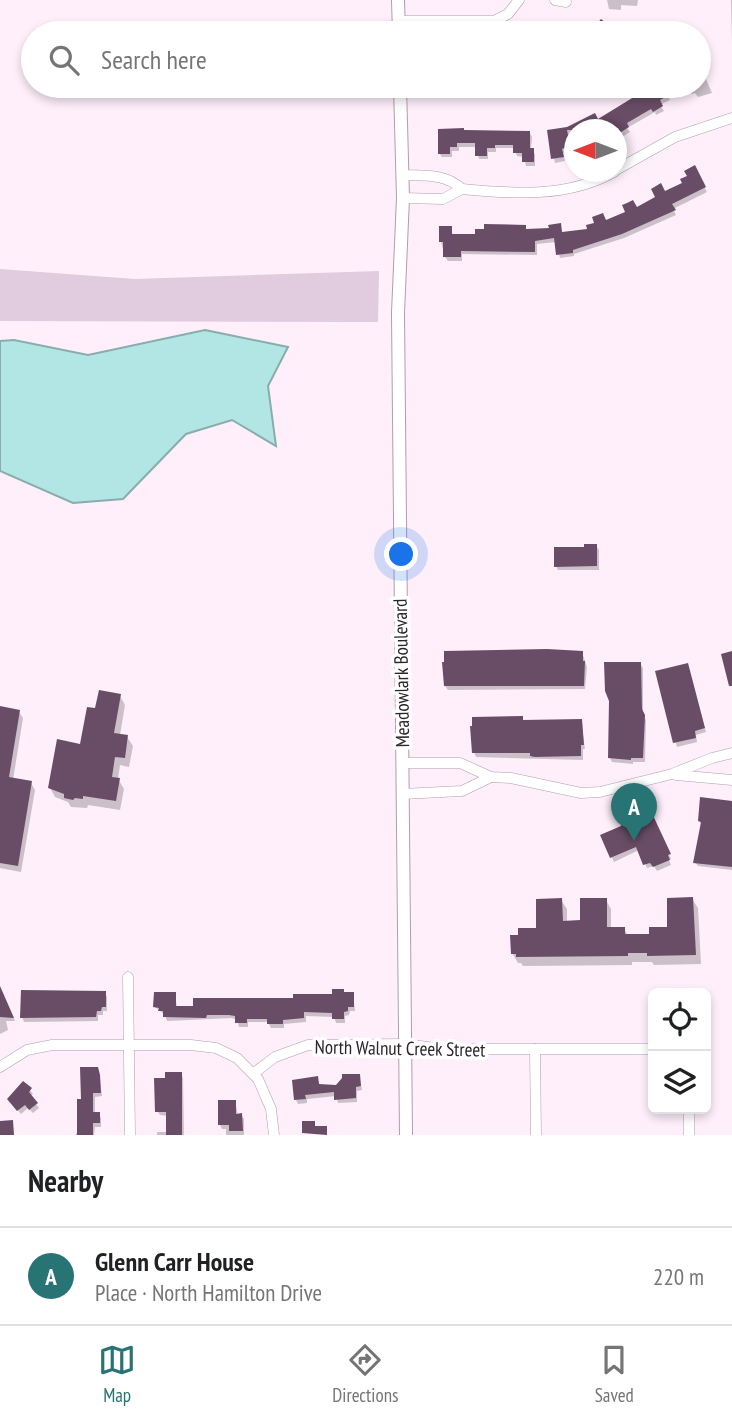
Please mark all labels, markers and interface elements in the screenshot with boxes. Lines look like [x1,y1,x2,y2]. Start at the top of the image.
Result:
search box [21,21,711,98]
icon: search [45,41,83,79]
text: Search here [101,43,207,76]
north arrow [564,119,627,182]
your location [384,537,418,571]
street label: Meadowlark Boulevard [388,598,414,748]
pin: A [611,783,657,841]
map controls [648,988,711,1114]
button: locate [648,988,711,1051]
street label: North Walnut Creek Street [314,1035,486,1062]
button: layers [648,1051,711,1114]
text: Nearby [28,1161,103,1200]
text: Glenn Carr House [95,1245,254,1278]
text: A [45,1262,57,1291]
text: 220 m [653,1262,704,1291]
text: Place · North Hamilton Drive [95,1278,322,1307]
tab: Map [98,1341,136,1407]
tab: Directions [332,1341,398,1407]
tab: Saved [595,1341,634,1407]

